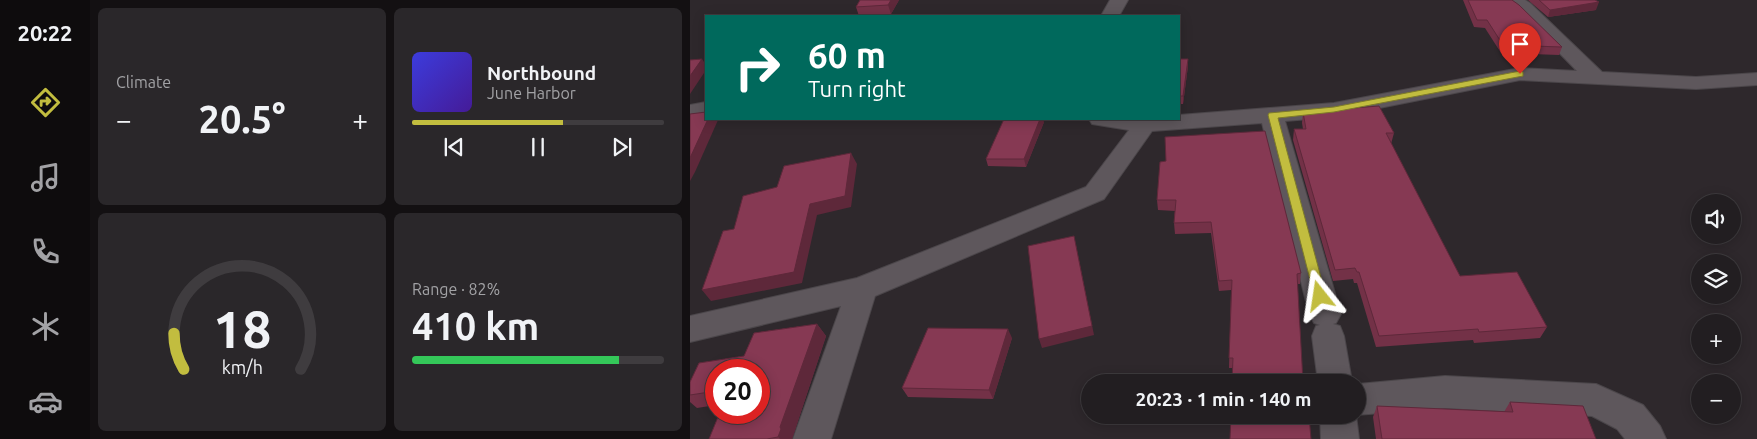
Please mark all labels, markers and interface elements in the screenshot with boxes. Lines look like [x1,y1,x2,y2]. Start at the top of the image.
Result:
text: 20:22 [17,20,73,45]
pin [1499,23,1541,74]
icon: arrive [1506,30,1534,58]
icon: right [725,35,790,100]
text: 60 m [808,35,886,75]
text: Northbound [487,62,596,84]
text: Climate [116,73,171,91]
text: Turn right [808,76,906,101]
text: June Harbor [487,84,576,102]
icon: directions [28,85,63,120]
text: 20.5° [198,98,286,140]
text: − [116,104,132,135]
text: + [352,104,368,135]
icon: previous [440,133,468,161]
icon: pause [524,133,552,161]
icon: next [608,133,636,161]
icon: music [28,160,63,195]
map controls [1691,194,1741,424]
button: sound [1691,194,1741,244]
icon: phone [28,234,63,269]
button: layers [1691,254,1741,304]
position arrow [1293,269,1345,321]
text: Range · 82% [412,280,500,298]
text: 18 [213,300,271,358]
text: 410 km [412,305,539,347]
icon: climate [28,309,63,344]
button: + [1691,314,1741,364]
text: km/h [221,357,263,377]
speed limit sign: 20 [705,359,770,424]
button: − [1691,374,1741,424]
icon: car [28,384,63,419]
text: 20:23 · 1 min · 140 m [1136,388,1311,410]

